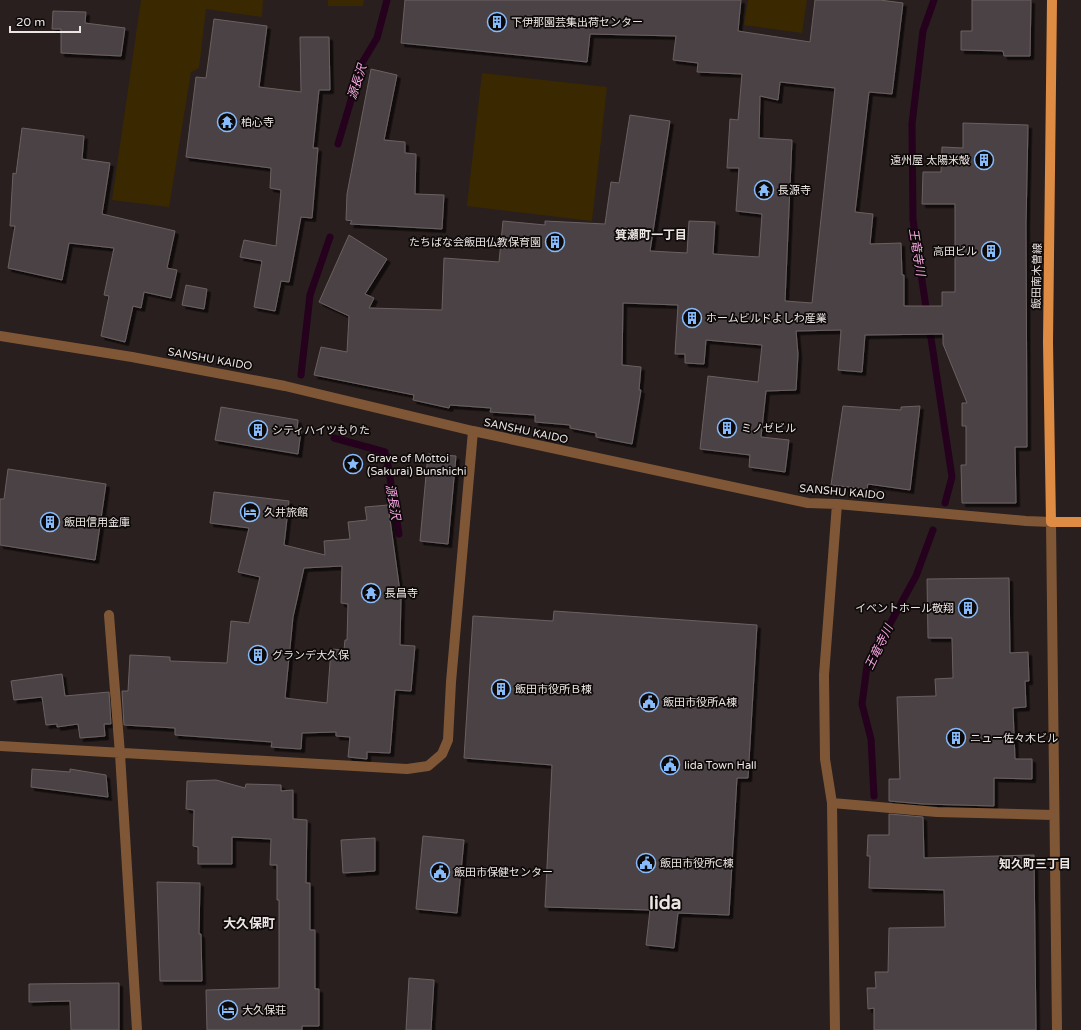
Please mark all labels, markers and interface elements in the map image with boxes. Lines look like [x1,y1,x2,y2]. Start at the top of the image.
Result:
scale bar [10,8,80,34]
building icon: 下伊那園芸集出荷センター [486,11,508,33]
text: 20 m [16,15,45,29]
place label: 下伊那園芸集出荷センター [511,16,643,29]
water label: 源長沢 [345,61,370,101]
temple icon: 柏心寺 [216,111,238,133]
place label: 柏心寺 [241,116,274,129]
building icon: 遠州屋 太陽米殻 [973,149,995,171]
place label: 遠州屋 太陽米殻 [890,154,970,167]
temple icon: 長源寺 [753,179,775,201]
place label: 長源寺 [778,184,811,197]
water label: 王竜寺川 [906,227,928,279]
district label: 箕瀬町一丁目 [615,228,687,242]
building icon: たちばな会飯田仏教保育園 [544,231,566,253]
place label: たちばな会飯田仏教保育園 [409,236,541,249]
building icon: 高田ビル [980,240,1002,262]
street label: 飯田南木曽線 [1030,243,1044,309]
place label: 高田ビル [933,245,977,258]
building icon: ホームビルドよしわ産業 [681,307,703,329]
place label: ホームビルドよしわ産業 [706,312,827,325]
street label: SANSHU KAIDO [167,345,253,373]
street label: SANSHU KAIDO [483,416,569,446]
building icon: ミノゼビル [716,417,738,439]
building icon: シティハイツもりた [247,419,269,441]
place label: ミノゼビル [741,422,796,435]
place label: シティハイツもりた [272,424,370,437]
place label: Grave of Mottoi (Sakurai) Bunshichi [367,452,466,478]
place icon: Grave of Mottoi (Sakurai) Bunshichi [342,453,364,475]
street label: SANSHU KAIDO [799,482,885,502]
water label: 源長沢 [383,483,403,523]
hotel icon: 久井旅館 [239,501,261,523]
place label: 久井旅館 [264,506,308,519]
building icon: 飯田信用金庫 [39,511,61,533]
place label: 飯田信用金庫 [64,516,130,529]
temple icon: 長昌寺 [360,582,382,604]
place label: 長昌寺 [385,587,418,600]
building icon: イベントホール敬翔 [957,597,979,619]
place label: イベントホール敬翔 [855,602,954,615]
water label: 王竜寺川 [862,621,897,672]
building icon: グランデ大久保 [247,644,269,666]
place label: グランデ大久保 [272,649,350,662]
building icon: 飯田市役所Ｂ棟 [490,678,512,700]
place label: 飯田市役所Ｂ棟 [515,683,592,696]
public building icon: 飯田市役所A棟 [638,691,660,713]
place label: 飯田市役所A棟 [663,696,737,709]
building icon: ニュー佐々木ビル [945,727,967,749]
place label: ニュー佐々木ビル [970,732,1058,745]
public building icon: Iida Town Hall [659,754,681,776]
place label: Iida Town Hall [684,759,757,772]
public building icon: 飯田市役所C棟 [635,852,657,874]
place label: 飯田市役所C棟 [660,857,734,870]
district label: 知久町三丁目 [999,857,1071,871]
public building icon: 飯田市保健センター [429,861,451,883]
place label: 飯田市保健センター [454,866,553,879]
district label: Iida [649,892,681,914]
district label: 大久保町 [223,916,275,932]
hotel icon: 大久保荘 [217,999,239,1021]
place label: 大久保荘 [242,1004,286,1017]

